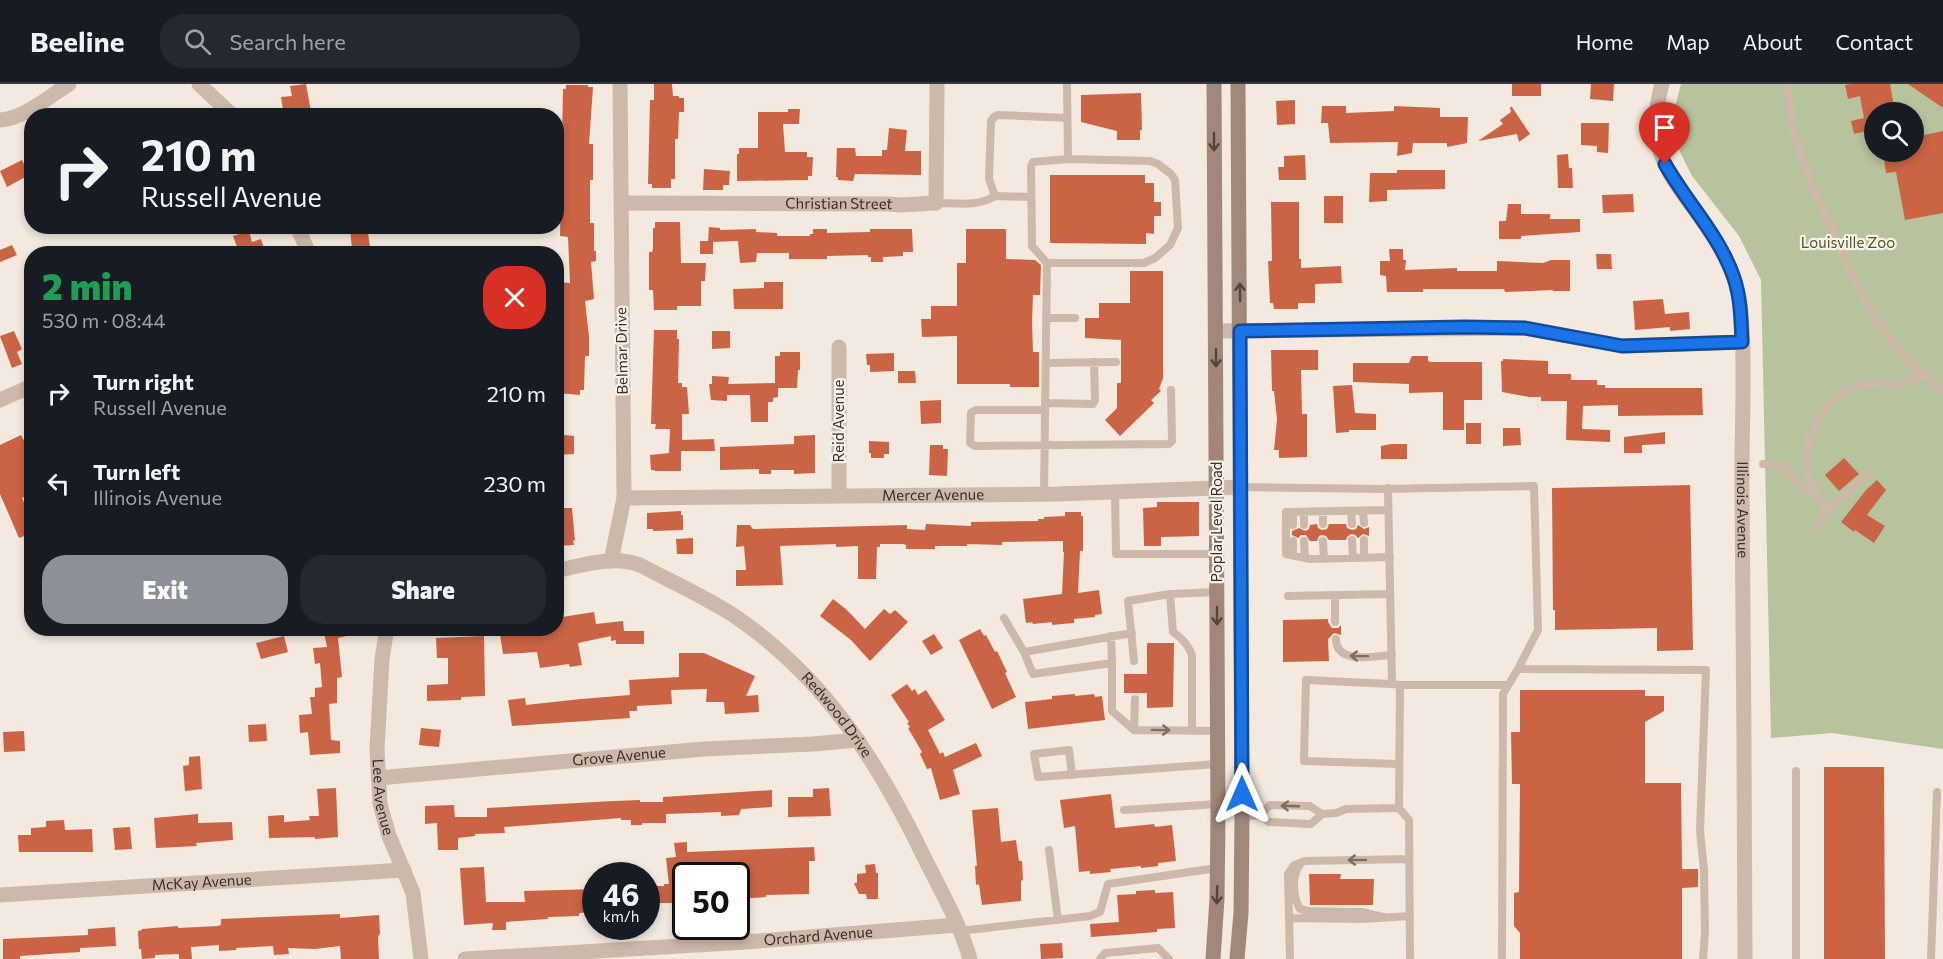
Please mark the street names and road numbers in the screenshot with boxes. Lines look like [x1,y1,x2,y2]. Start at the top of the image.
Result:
street label: Christian Street [785,194,893,212]
street label: Belmar Drive [611,307,631,395]
street label: Reid Avenue [829,379,847,462]
street label: Illinois Avenue [1734,461,1753,558]
street label: Poplar Level Road [1207,462,1225,582]
street label: Mercer Avenue [882,485,984,504]
street label: Redwood Drive [798,668,877,760]
street label: Grove Avenue [571,742,667,769]
street label: Lee Avenue [370,758,398,837]
street label: McKay Avenue [151,869,252,894]
street label: Orchard Avenue [763,922,873,949]

